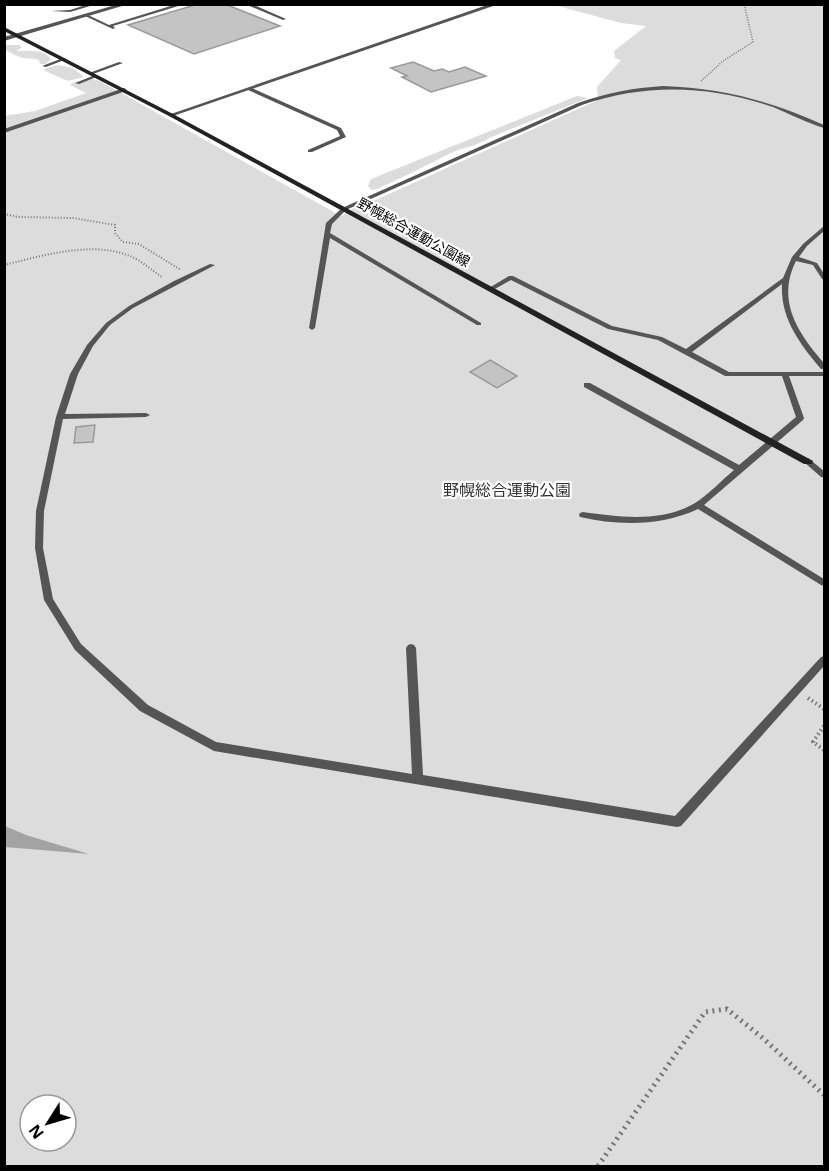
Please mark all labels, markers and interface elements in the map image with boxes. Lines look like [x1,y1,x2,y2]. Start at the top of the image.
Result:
street label: 野幌総合運動公園線 [354,193,474,271]
park label: 野幌総合運動公園 [443,479,571,501]
north arrow [18,1093,78,1153]
text: N [23,1120,49,1144]

